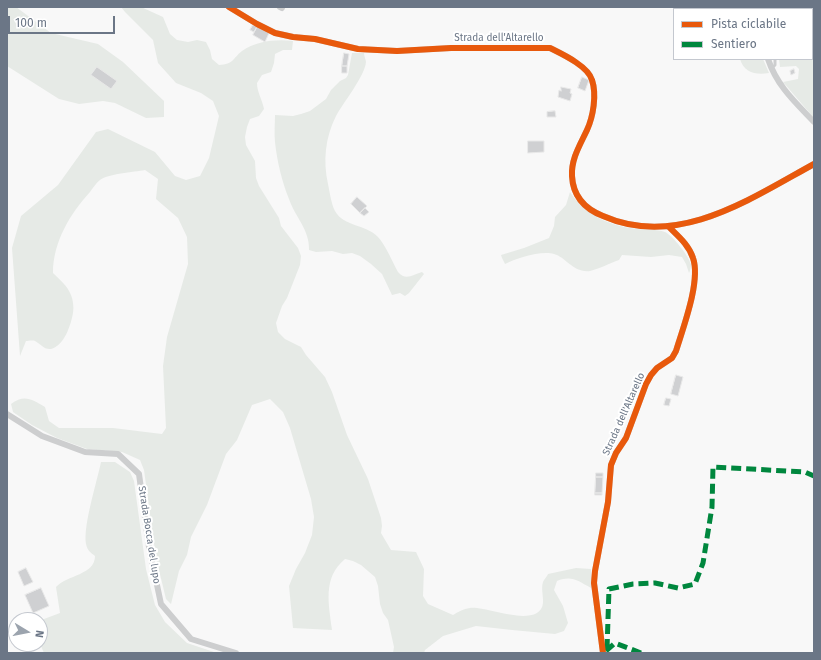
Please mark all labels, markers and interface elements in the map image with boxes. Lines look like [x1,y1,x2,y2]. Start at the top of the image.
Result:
scale bar [10,8,117,34]
legend [673,8,813,60]
text: 100 m [15,16,47,30]
text: Pista ciclabile [711,17,786,31]
street label: Strada dell'Altarello [454,32,544,44]
text: Sentiero [711,37,757,51]
street label: Strada dell'Altarello [600,371,648,457]
street label: Strada Bocca del lupo [135,485,163,585]
north arrow [8,612,48,652]
text: N [32,629,46,639]

